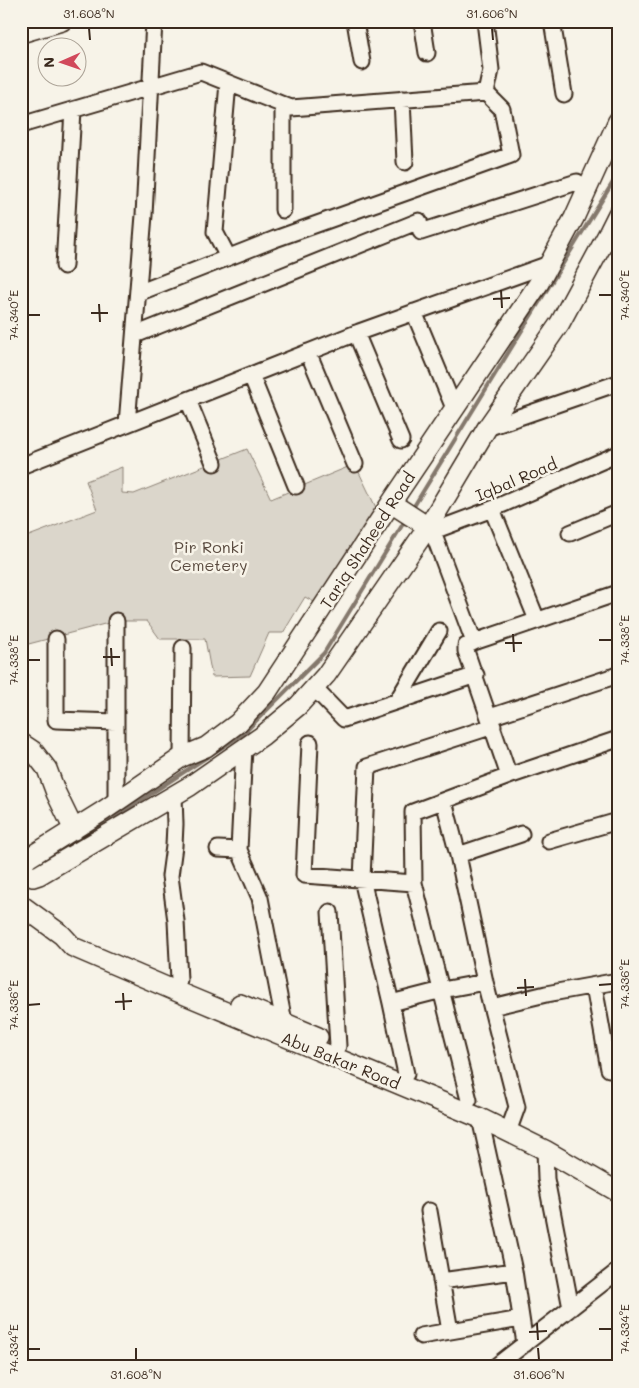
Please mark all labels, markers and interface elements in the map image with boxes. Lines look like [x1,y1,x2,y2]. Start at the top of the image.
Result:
text: 31.608°N [63,5,115,21]
text: 31.606°N [466,5,518,21]
north arrow [38,38,88,88]
text: N [39,57,58,68]
text: 74.340°E [616,270,632,320]
text: 74.340°E [5,290,21,340]
street label: Iqbal Road [472,452,560,506]
street label: Tariq Shaheed Road [315,468,419,612]
park label: Pir Ronki Cemetery [170,536,248,575]
text: 74.338°E [616,615,632,665]
text: 74.338°E [5,635,21,685]
text: 74.336°E [616,959,632,1009]
text: 74.336°E [5,980,21,1030]
street label: Abu Bakar Road [278,1027,404,1093]
text: 74.334°E [616,1304,632,1354]
text: 74.334°E [5,1324,21,1374]
text: 31.608°N [110,1366,162,1382]
text: 31.606°N [513,1366,565,1382]

